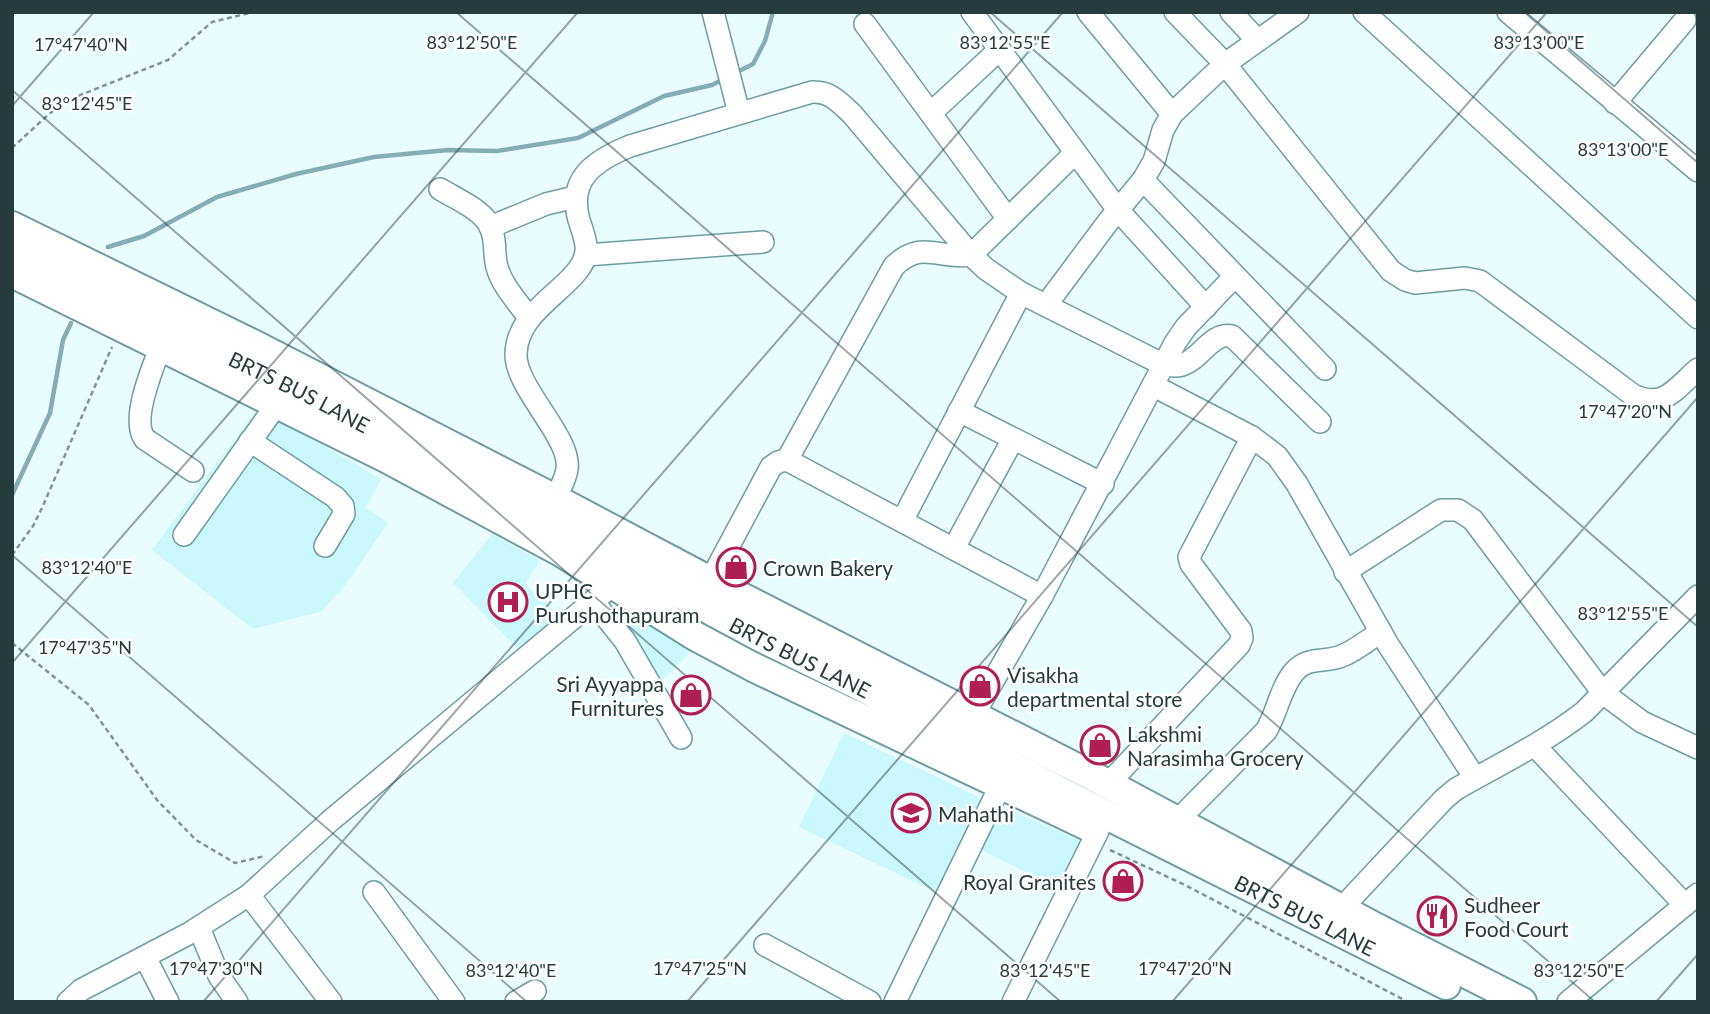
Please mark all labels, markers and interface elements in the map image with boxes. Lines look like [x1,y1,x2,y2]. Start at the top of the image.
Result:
text: 83°12'50"E [427,31,517,53]
text: 83°12'55"E [960,31,1050,53]
text: 83°13'00"E [1494,31,1584,53]
text: 17°47'40"N [34,33,128,55]
text: 83°12'45"E [42,92,132,114]
text: 83°13'00"E [1578,138,1668,160]
street label: BRTS BUS LANE [225,345,374,437]
text: 17°47'20"N [1578,400,1672,422]
shop icon: Crown Bakery [715,546,757,588]
place label: Crown Bakery [763,555,893,580]
text: 83°12'40"E [42,556,132,578]
place label: UPHC Purushothapuram [535,578,699,627]
hospital icon: UPHC Purushothapuram [487,581,529,623]
text: 83°12'55"E [1578,602,1668,624]
street label: BRTS BUS LANE [726,611,875,702]
text: 17°47'35"N [38,636,132,658]
place label: Visakha departmental store [1007,662,1182,711]
shop icon: Visakha departmental store [959,665,1001,707]
place label: Sri Ayyappa Furnitures [556,671,664,720]
shop icon: Sri Ayyappa Furnitures [670,674,712,716]
place label: Lakshmi Narasimha Grocery [1127,721,1304,770]
shop icon: Lakshmi Narasimha Grocery [1079,724,1121,766]
school or university icon: Mahathi [890,792,932,834]
place label: Mahathi [938,801,1014,826]
shop icon: Royal Granites [1102,860,1144,902]
place label: Royal Granites [963,869,1096,894]
street label: BRTS BUS LANE [1231,869,1380,960]
place label: Sudheer Food Court [1464,892,1569,941]
restaurant icon: Sudheer Food Court [1416,895,1458,937]
text: 17°47'30"N [169,957,263,979]
text: 17°47'25"N [653,957,747,979]
text: 17°47'20"N [1138,957,1232,979]
text: 83°12'40"E [466,959,556,981]
text: 83°12'45"E [1000,959,1090,981]
text: 83°12'50"E [1534,959,1624,981]

